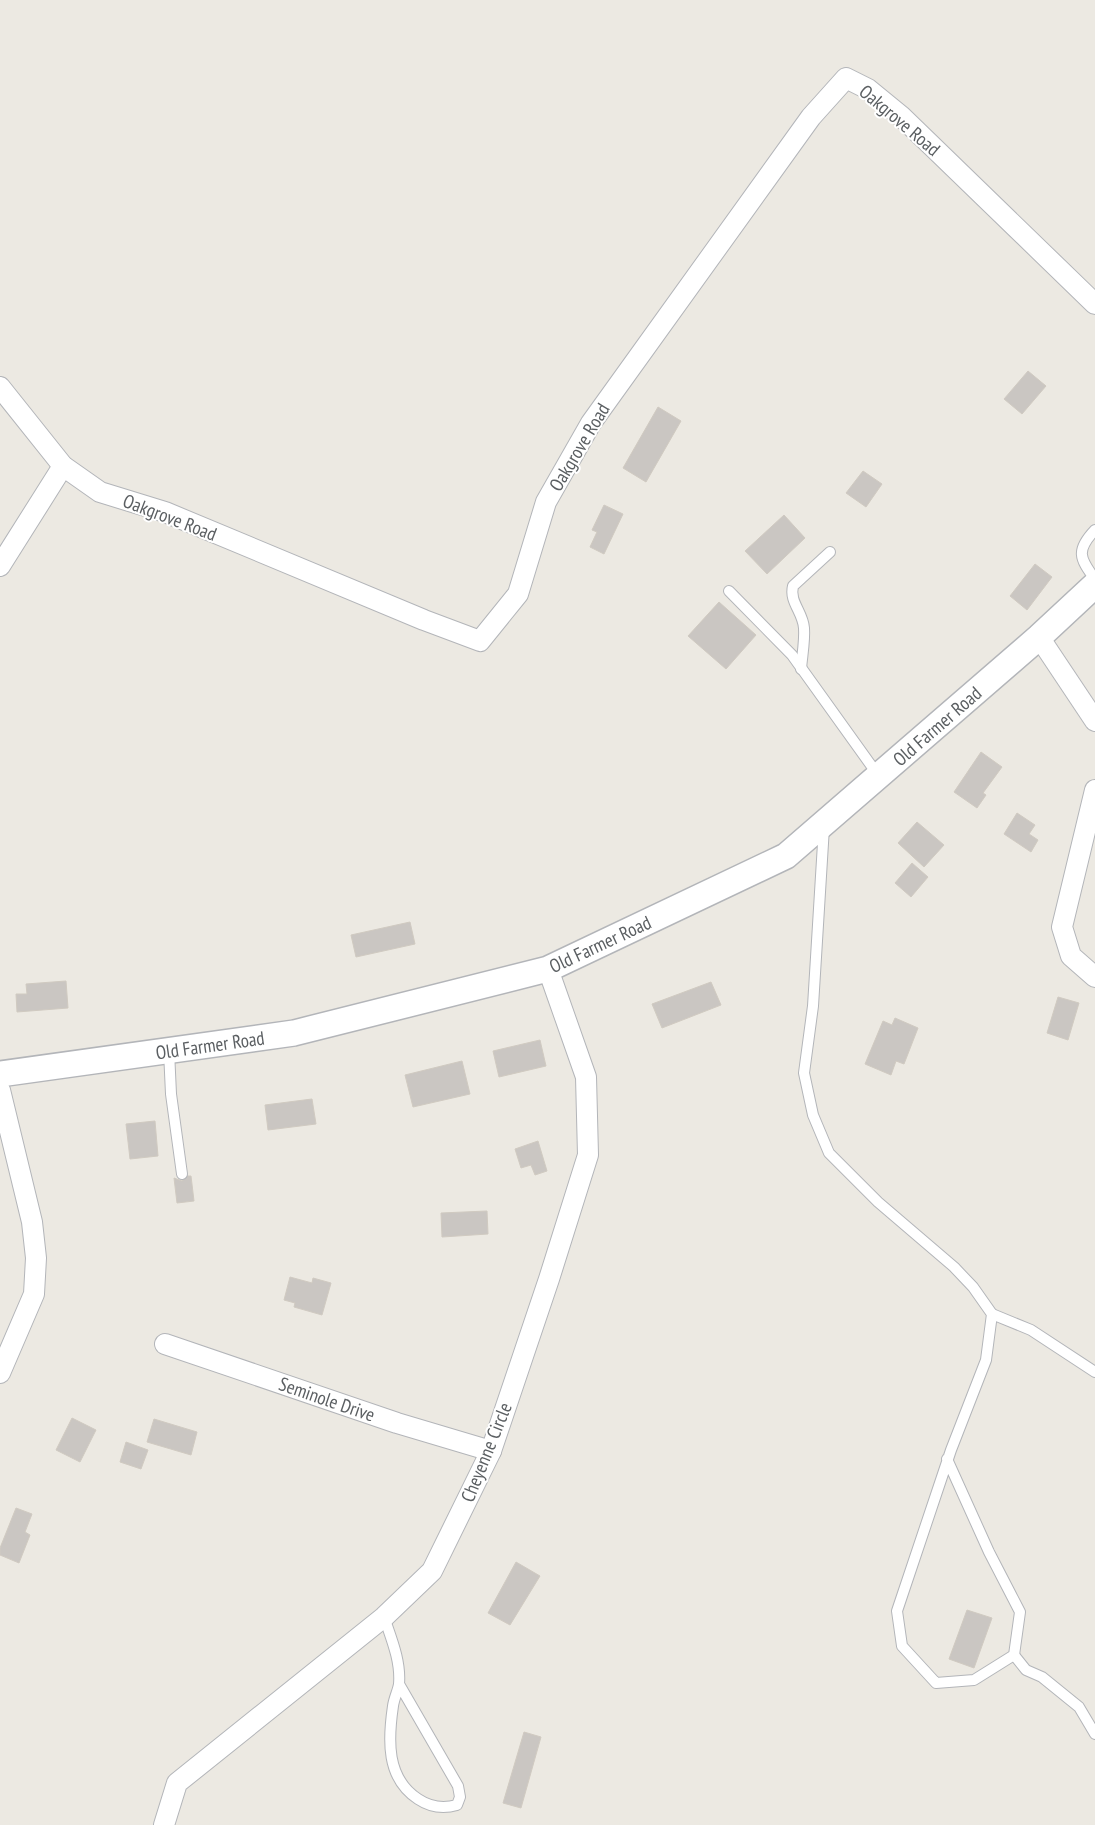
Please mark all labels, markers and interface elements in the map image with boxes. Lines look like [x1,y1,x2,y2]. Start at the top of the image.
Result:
street label: Oakgrove Road [855,79,945,161]
street label: Oakgrove Road [543,399,615,495]
street label: Oakgrove Road [120,488,220,546]
street label: Old Farmer Road [888,681,986,771]
street label: Old Farmer Road [545,910,655,978]
street label: Old Farmer Road [154,1025,266,1065]
street label: Seminole Drive [276,1371,378,1427]
street label: Cheyenne Circle [455,1399,517,1505]

